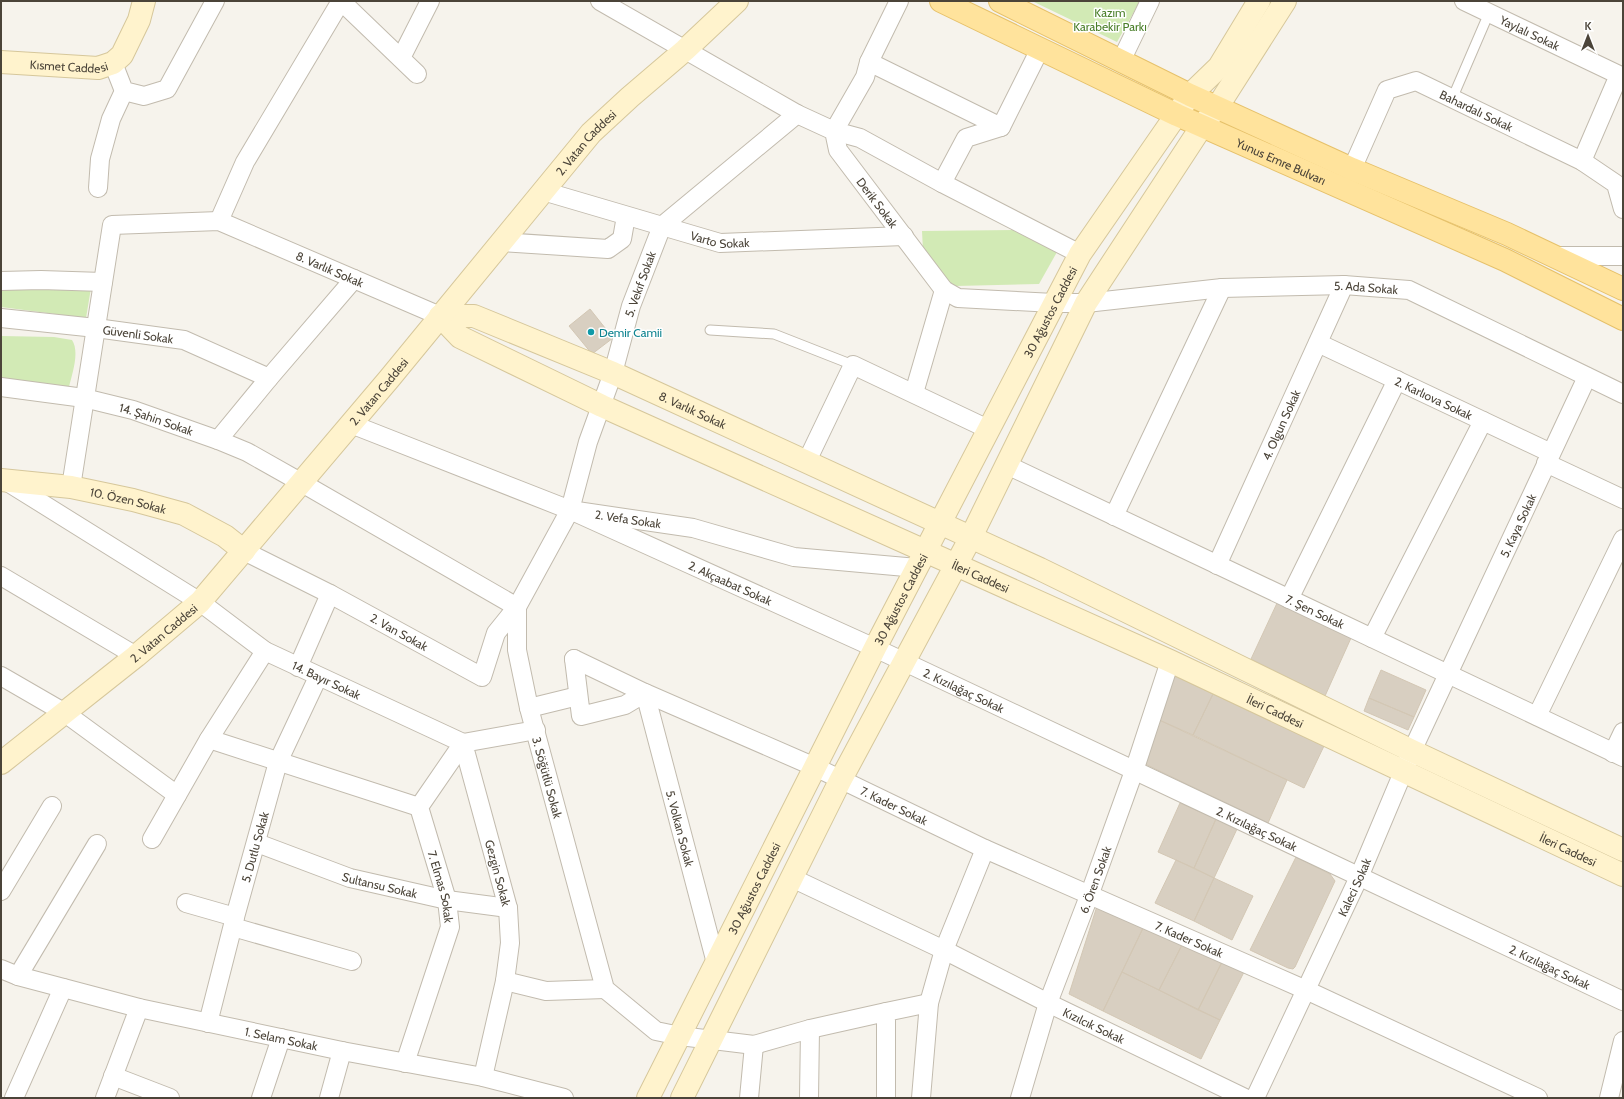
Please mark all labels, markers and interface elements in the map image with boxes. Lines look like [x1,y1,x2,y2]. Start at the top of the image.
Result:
park label: Kazım Karabekir Parkı [1073,5,1147,34]
street label: Yaylalı Sokak [1497,11,1563,53]
north arrow [1568,16,1608,56]
text: K [1585,19,1592,33]
street label: Kısmet Caddesi [29,56,110,76]
street label: Bahardalı Sokak [1437,86,1516,134]
street label: 2. Vatan Caddesi [552,106,619,178]
street label: Yunus Emre Bulvarı [1233,134,1328,187]
street label: Derik Sokak [854,174,902,231]
street label: Varto Sokak [689,227,750,251]
street label: 8. Varlık Sokak [294,247,367,290]
street label: 5. Vekıf Sokak [621,248,659,319]
street label: 30 Ağustos Caddesi [1020,264,1080,360]
street label: 5. Ada Sokak [1334,277,1399,297]
street label: Güvenli Sokak [102,322,175,346]
place label: Demir Camii [599,325,662,340]
marker: Demir Camii [586,327,596,337]
street label: 2. Vatan Caddesi [346,355,411,428]
street label: 2. Karlıova Sokak [1392,373,1476,423]
street label: 4. Olgun Sokak [1258,387,1303,462]
street label: 8. Varlık Sokak [657,388,729,432]
street label: 14. Şahin Sokak [118,399,196,438]
street label: 10. Özen Sokak [89,484,169,516]
street label: 5. Kaya Sokak [1496,491,1539,560]
street label: 2. Vefa Sokak [594,506,663,531]
street label: 30 Ağustos Caddesi [870,551,930,647]
street label: 2. Akçaabat Sokak [686,557,775,608]
street label: İleri Caddesi [950,557,1012,595]
street label: 7. Şen Sokak [1283,591,1348,632]
street label: 2. Vatan Caddesi [127,600,200,666]
street label: 2. Van Sokak [368,610,431,654]
street label: 14. Bayır Sokak [290,657,364,702]
street label: 2. Kızılağaç Sokak [921,664,1007,716]
street label: İleri Caddesi [1244,691,1306,731]
street label: 3. Söğütlü Sokak [530,735,566,820]
street label: 7. Kader Sokak [858,783,931,828]
street label: 5. Volkan Sokak [663,788,698,869]
street label: 2. Kızılağaç Sokak [1214,803,1300,854]
street label: 5. Dutlu Sokak [237,809,272,884]
street label: İleri Caddesi [1537,829,1599,869]
street label: Gezgin Sokak [482,838,514,908]
street label: 30 Ağustos Caddesi [724,840,783,937]
street label: 6. Ören Sokak [1076,843,1114,915]
street label: 7. Elmas Sokak [425,849,457,924]
street label: Kaleci Sokak [1334,855,1374,919]
street label: Sultansu Sokak [340,868,419,901]
street label: 7. Kader Sokak [1153,917,1226,960]
street label: 2. Kızılağaç Sokak [1507,941,1593,992]
street label: Kızılcık Sokak [1061,1004,1128,1047]
street label: 1. Selam Sokak [243,1023,320,1053]

